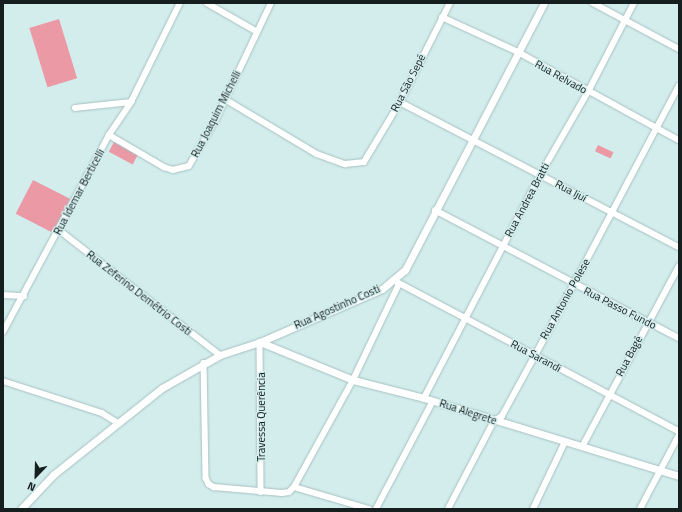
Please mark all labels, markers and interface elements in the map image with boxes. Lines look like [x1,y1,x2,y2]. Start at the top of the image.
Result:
street label: Rua São Sepé [388,52,428,114]
street label: Rua Relvado [533,57,589,97]
street label: Rua Joaquim Michelli [188,68,244,160]
street label: Rua Idemar Berticelli [51,147,107,237]
street label: Rua Andrea Bratti [502,161,552,239]
street label: Rua Ijuí [553,177,589,205]
street label: Rua Zeferino Demétrio Costi [84,248,194,338]
street label: Rua Antonio Polese [537,256,593,342]
street label: Rua Agostinho Costi [292,282,382,332]
street label: Rua Passo Fundo [581,284,659,332]
street label: Rua Bagé [613,333,645,379]
street label: Rua Sarandi [508,337,564,375]
street label: Travessa Querência [254,372,268,462]
street label: Rua Alegrete [438,397,498,427]
north arrow [16,456,56,496]
text: N [25,478,38,496]

